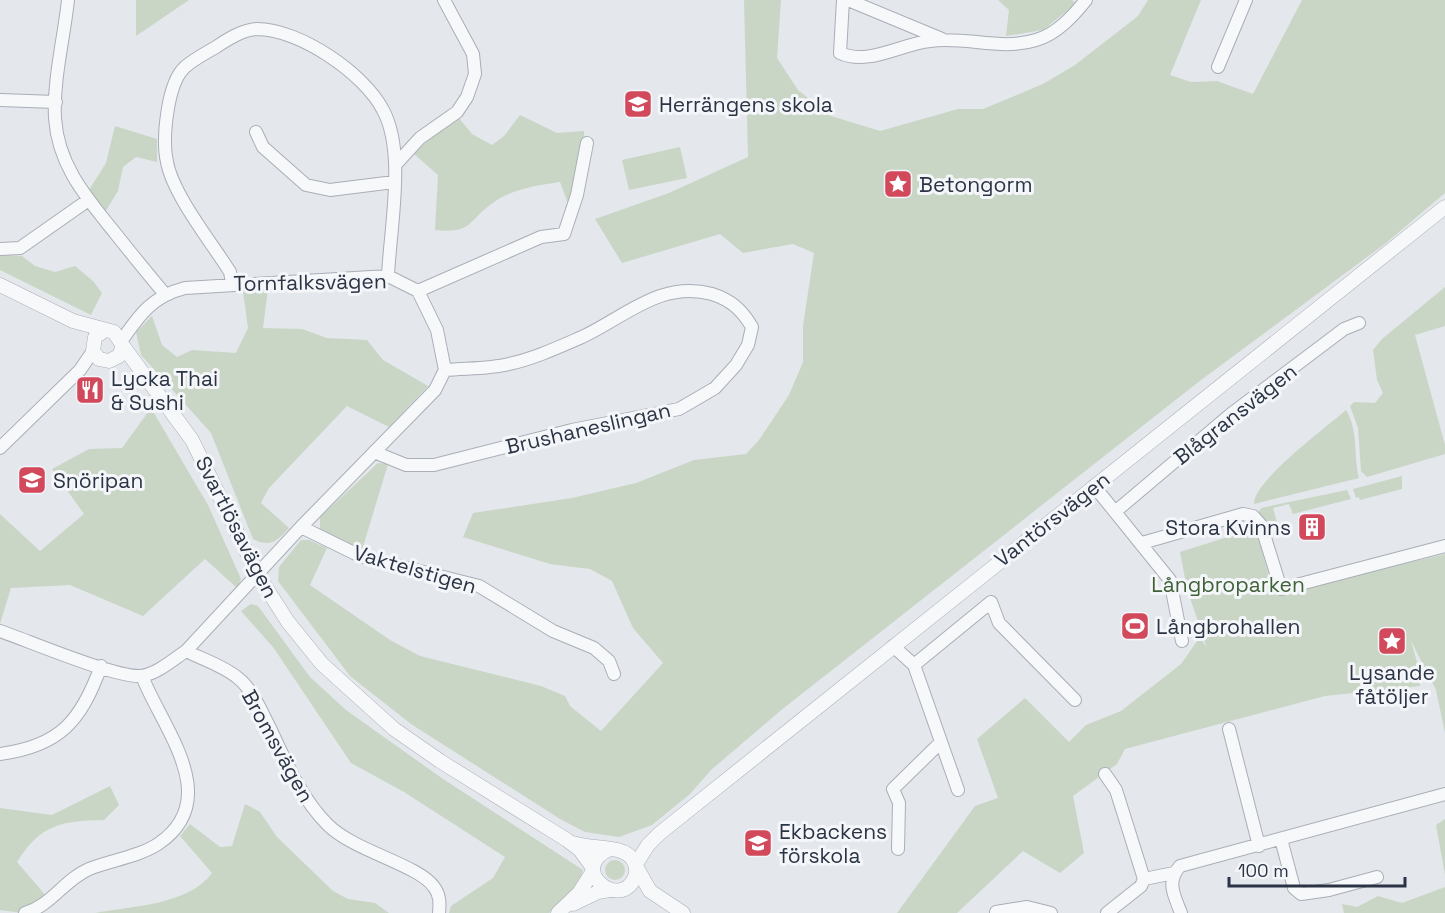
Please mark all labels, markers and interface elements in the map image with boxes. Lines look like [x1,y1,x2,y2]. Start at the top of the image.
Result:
school or university icon: Herrängens skola [622,88,654,120]
place label: Herrängens skola [659,91,833,118]
place icon: Betongorm [882,168,914,200]
place label: Betongorm [919,171,1032,198]
street label: Tornfalksvägen [233,267,387,297]
street label: Blågransvägen [1168,357,1302,471]
place label: Lycka Thai & Sushi [111,365,218,416]
restaurant icon: Lycka Thai & Sushi [74,374,106,406]
street label: Brushaneslingan [503,396,673,460]
street label: Svartlösavägen [190,451,284,603]
school or university icon: Snöripan [16,464,48,496]
street label: Vantörsvägen [989,466,1115,572]
place label: Snöripan [53,467,143,494]
building icon: Stora Kvinns [1296,511,1328,543]
place label: Stora Kvinns [1165,514,1291,541]
street label: Vaktelstigen [350,539,480,599]
park label: Långbroparken [1151,571,1305,598]
sports icon: Långbrohallen [1119,610,1151,642]
place label: Långbrohallen [1156,613,1300,640]
place icon: Lysande fåtöljer [1376,625,1408,657]
place label: Lysande fåtöljer [1349,659,1435,710]
street label: Bromsvägen [236,685,320,807]
place label: Ekbackens förskola [779,818,887,869]
school or university icon: Ekbackens förskola [742,827,774,859]
scale bar [1229,850,1404,888]
text: 100 m [1238,859,1289,882]

